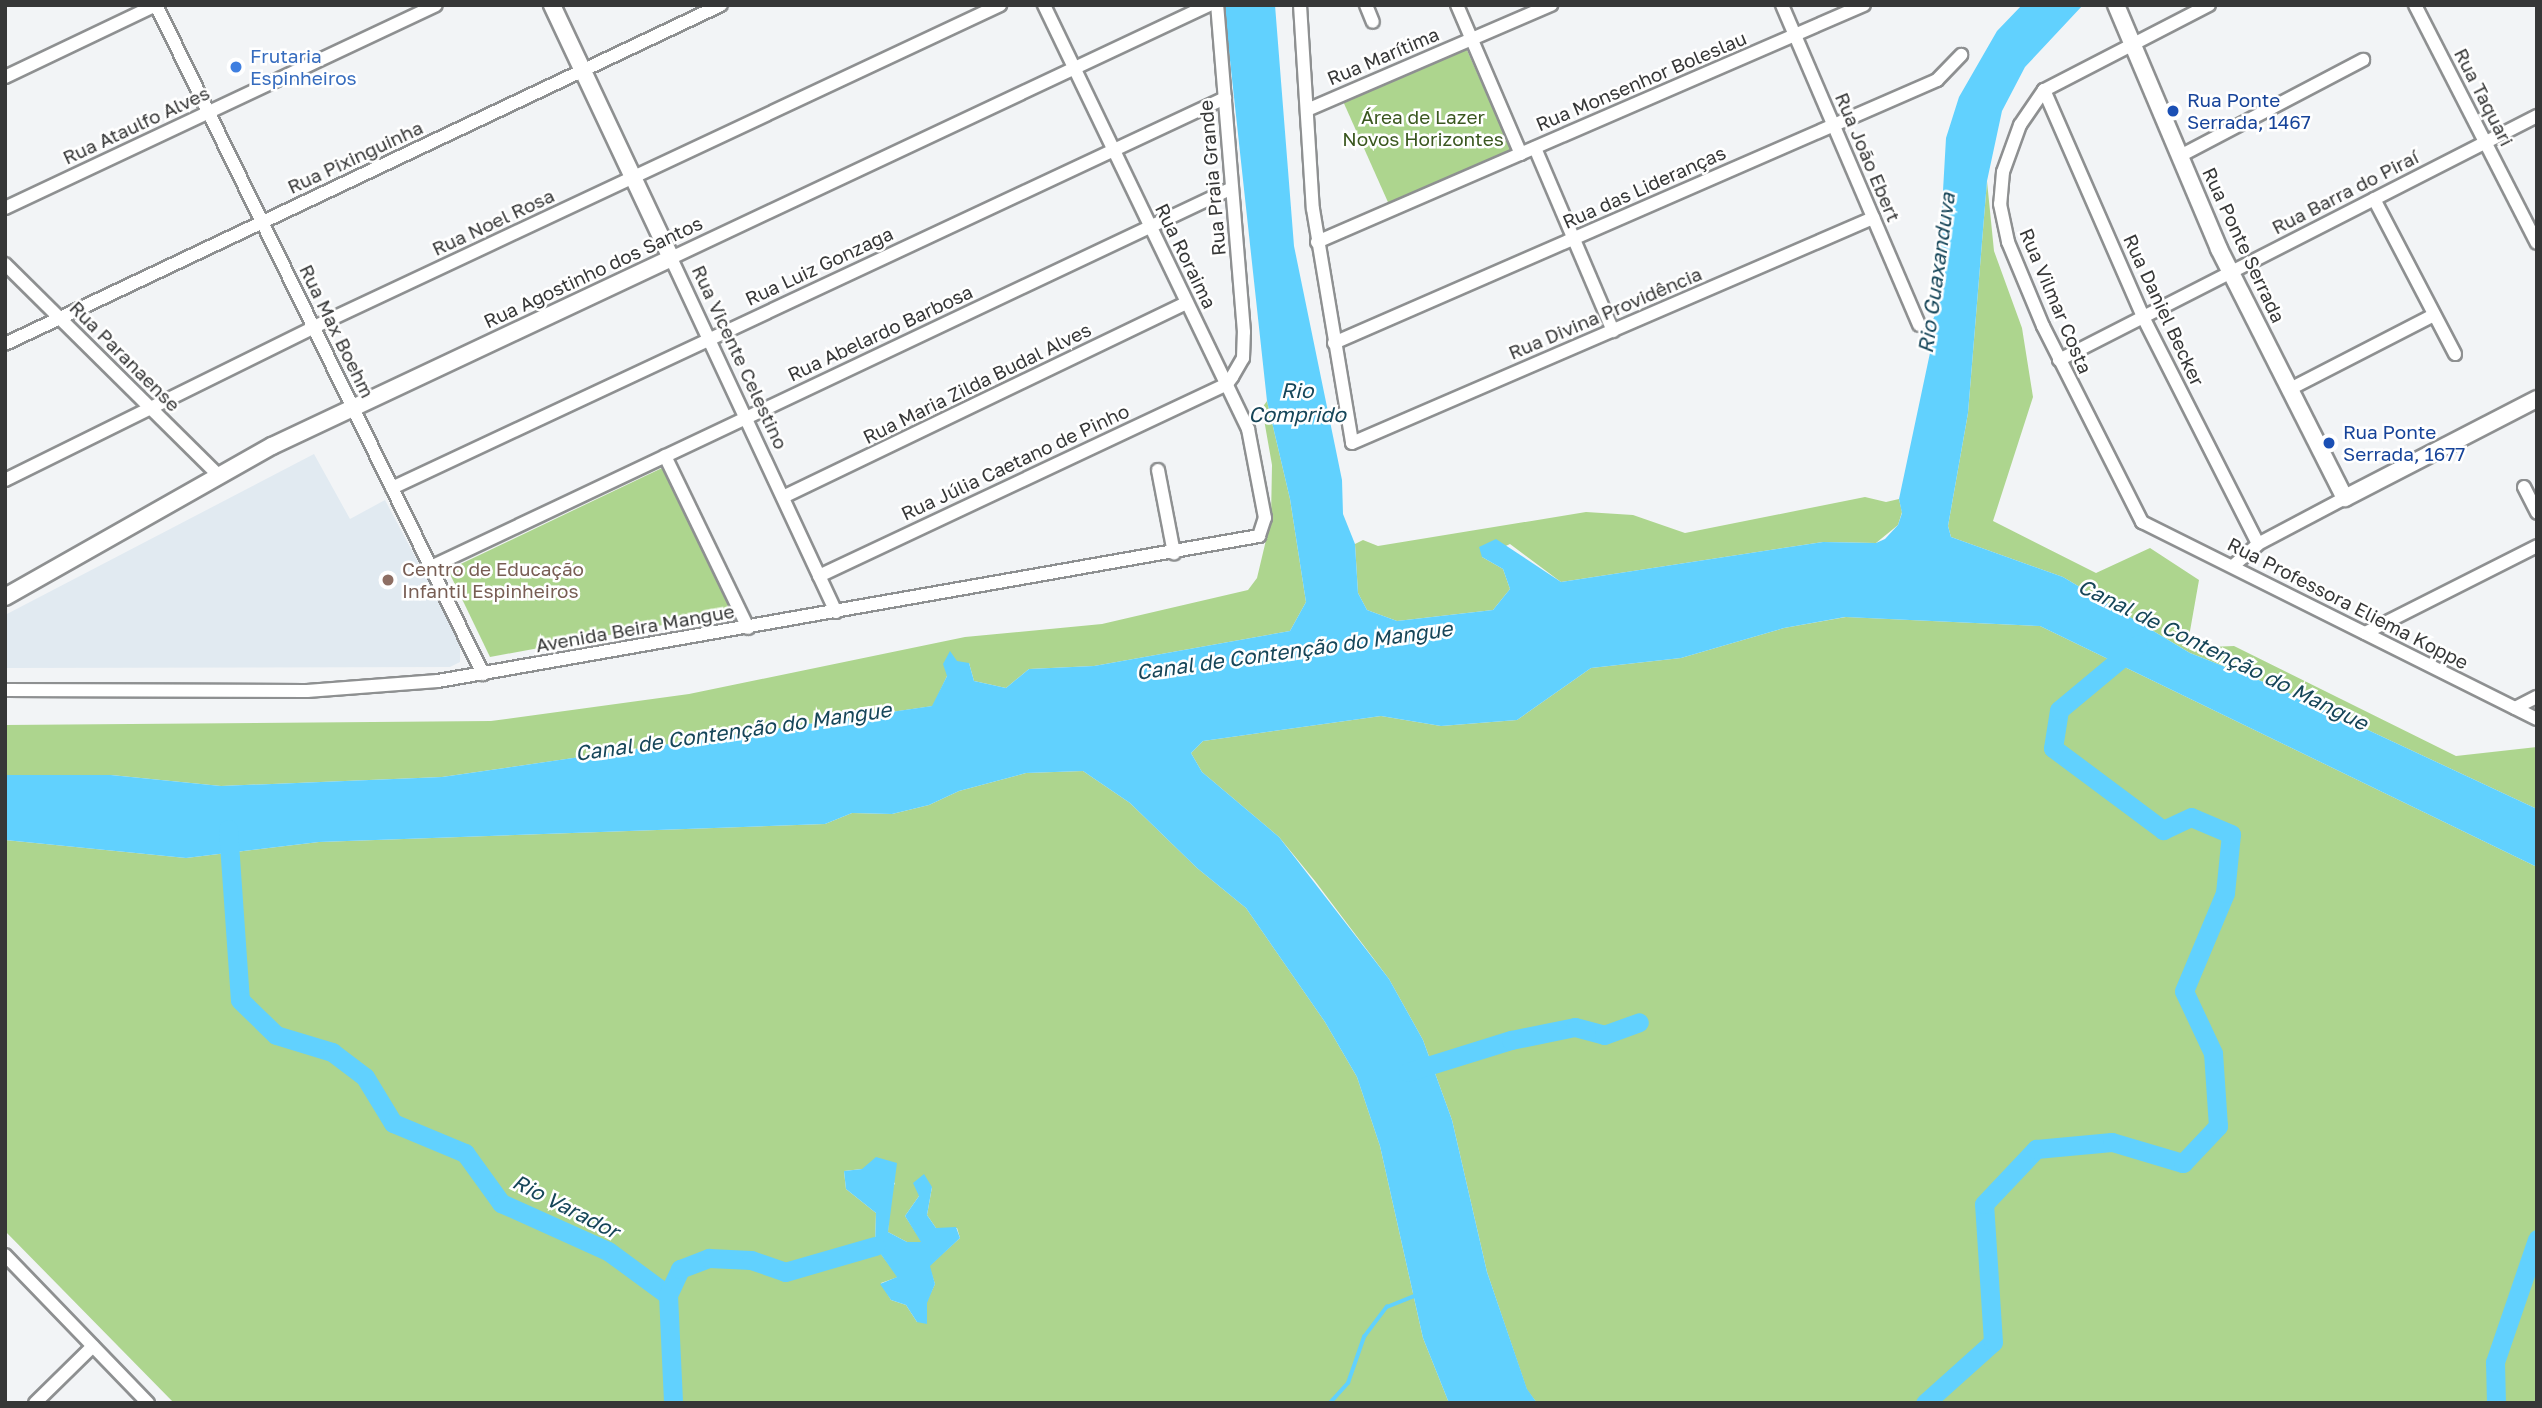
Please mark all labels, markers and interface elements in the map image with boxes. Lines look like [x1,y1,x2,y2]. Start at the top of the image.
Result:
street label: Rua Marítima [1324,22,1442,90]
street label: Rua Monsenhor Boleslau [1532,26,1750,136]
street label: Rua Taquari [2450,44,2518,150]
place label: Frutaria Espinheiros [250,45,357,89]
marker: Frutaria Espinheiros [228,59,244,75]
street label: Rua Ataulfo Alves [59,81,213,169]
street label: Rua João Ebert [1831,89,1905,225]
place label: Rua Ponte Serrada, 1467 [2187,89,2311,133]
street label: Rua Praia Grande [1194,99,1230,257]
marker: Rua Ponte Serrada, 1467 [2165,103,2181,119]
park label: Área de Lazer Novos Horizontes [1342,106,1504,150]
street label: Rua Pixinguinha [284,116,426,198]
street label: Rua das Lideranças [1559,141,1729,233]
street label: Rua Barra do Piraí [2268,145,2422,239]
street label: Rua Ponte Serrada [2198,164,2290,326]
street label: Rua Noel Rosa [428,184,558,260]
water label: Rio Guaxanduva [1912,191,1960,355]
street label: Rua Roraima [1151,200,1221,312]
street label: Rua Agostinho dos Santos [480,211,706,333]
street label: Rua Luiz Gonzaga [742,222,896,310]
street label: Rua Vilmar Costa [2015,225,2097,377]
street label: Rua Daniel Becker [2119,230,2209,390]
street label: Rua Max Boehm [295,261,379,401]
street label: Rua Vicente Celestino [687,261,793,453]
street label: Rua Divina Providência [1505,262,1705,364]
street label: Rua Abelardo Barbosa [784,280,976,386]
street label: Rua Paranaense [65,296,185,416]
street label: Rua Maria Zilda Budal Alves [859,318,1095,448]
water label: Rio Comprido [1248,377,1346,427]
street label: Rua Júlia Caetano de Pinho [897,399,1133,525]
place label: Rua Ponte Serrada, 1677 [2343,421,2465,465]
marker: Rua Ponte Serrada, 1677 [2321,435,2337,451]
street label: Rua Professora Eliema Koppe [2224,532,2472,674]
place label: Centro de Educação Infantil Espinheiros [402,558,584,602]
marker: Centro de Educação Infantil Espinheiros [380,572,396,588]
water label: Canal de Contenção do Mangue [2074,573,2372,735]
street label: Avenida Beira Mangue [534,599,736,657]
water label: Canal de Contenção do Mangue [1134,615,1454,685]
water label: Canal de Contenção do Mangue [573,696,893,766]
water label: Rio Varador [509,1168,623,1244]

